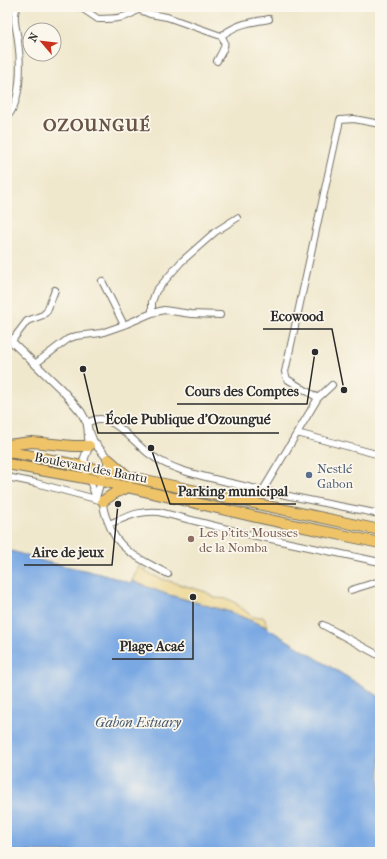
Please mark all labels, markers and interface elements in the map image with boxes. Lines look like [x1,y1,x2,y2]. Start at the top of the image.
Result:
north arrow [22,22,62,62]
text: N [26,30,42,44]
district label: OZOUNGUÉ [43,115,151,135]
callout: Ecowood [263,303,332,329]
text: Ecowood [270,308,325,325]
callout: Cours des Comptes [177,378,307,404]
text: Cours des Comptes [185,383,300,400]
callout: École Publique d'Ozoungué [98,407,279,433]
text: École Publique d'Ozoungué [105,410,271,428]
street label: Boulevard des Bantu [33,449,149,486]
place label: Nestlé Gabon [317,461,354,491]
marker: Nestlé Gabon [304,470,314,480]
callout: Parking municipal [170,478,296,504]
text: Parking municipal [178,483,288,500]
place label: Les p’tits Mousses de la Nomba [199,525,298,555]
marker: Les p’tits Mousses de la Nomba [186,534,196,544]
callout: Aire de jeux [24,539,112,565]
text: Aire de jeux [31,544,105,561]
callout: Plage Acaé [112,633,193,659]
text: Plage Acaé [120,638,184,655]
water label: Gabon Estuary [95,714,182,731]

